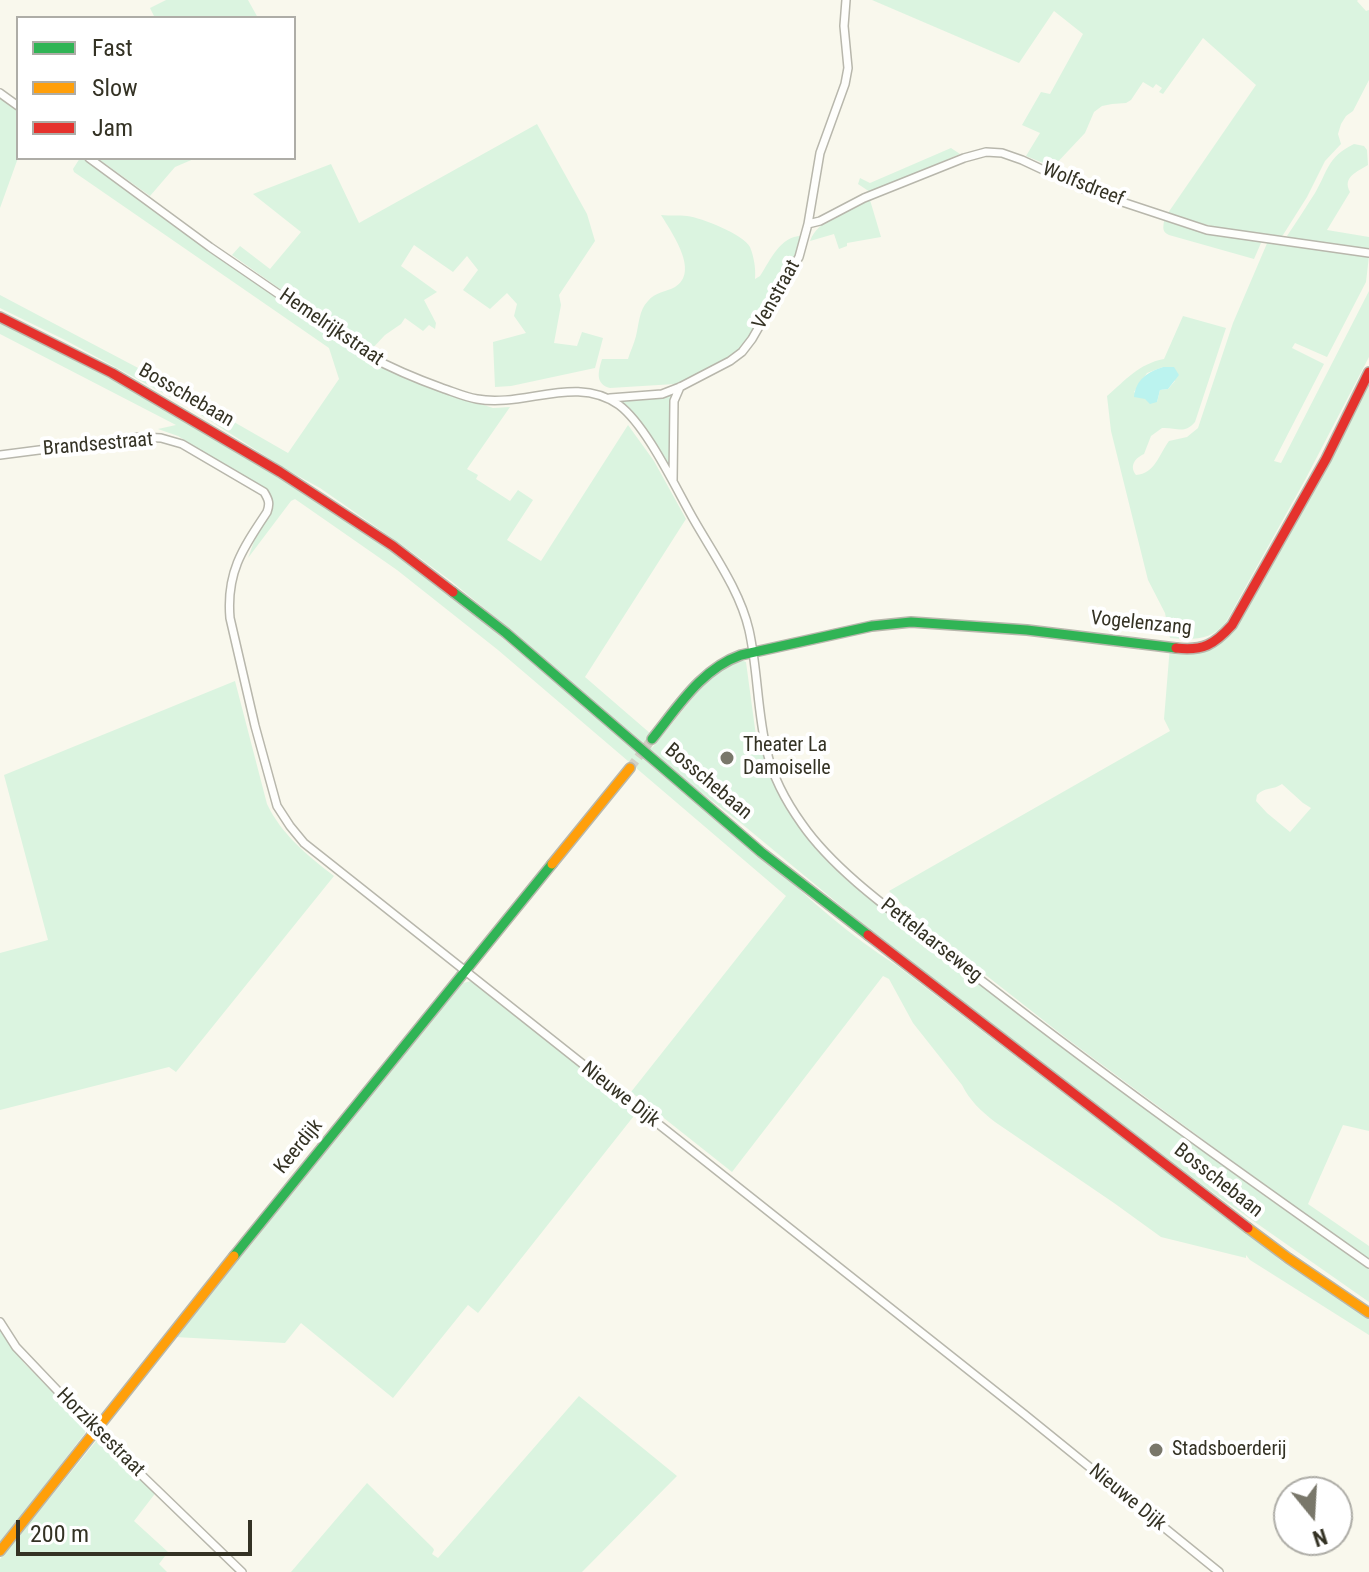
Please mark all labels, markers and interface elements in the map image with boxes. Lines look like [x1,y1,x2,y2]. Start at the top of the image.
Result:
legend [16,16,296,160]
text: Fast [92,34,133,62]
text: Slow [92,74,138,102]
text: Jam [92,114,133,142]
street label: Wolfsdreef [1039,158,1127,212]
street label: Venstraat [748,256,806,334]
street label: Hemelrijkstraat [274,284,388,372]
street label: Bosschebaan [134,359,238,433]
street label: Brandsestraat [42,428,154,462]
street label: Vogelenzang [1089,607,1193,641]
place label: Theater La Damoiselle [743,734,831,781]
street label: Bosschebaan [660,739,756,825]
marker: Theater La Damoiselle [718,749,736,767]
street label: Pettelaarseweg [875,894,987,988]
street label: Nieuwe Dijk [576,1057,664,1133]
street label: Keerdijk [270,1115,328,1179]
street label: Bosschebaan [1169,1139,1267,1223]
street label: Horziksestraat [51,1384,149,1482]
place label: Stadsboerderij [1172,1438,1287,1462]
marker: Stadsboerderij [1147,1441,1165,1459]
street label: Nieuwe Dijk [1084,1460,1170,1536]
north arrow [1273,1476,1353,1556]
scale bar [20,1504,256,1554]
text: 200 m [30,1520,89,1548]
text: N [1310,1523,1330,1551]

